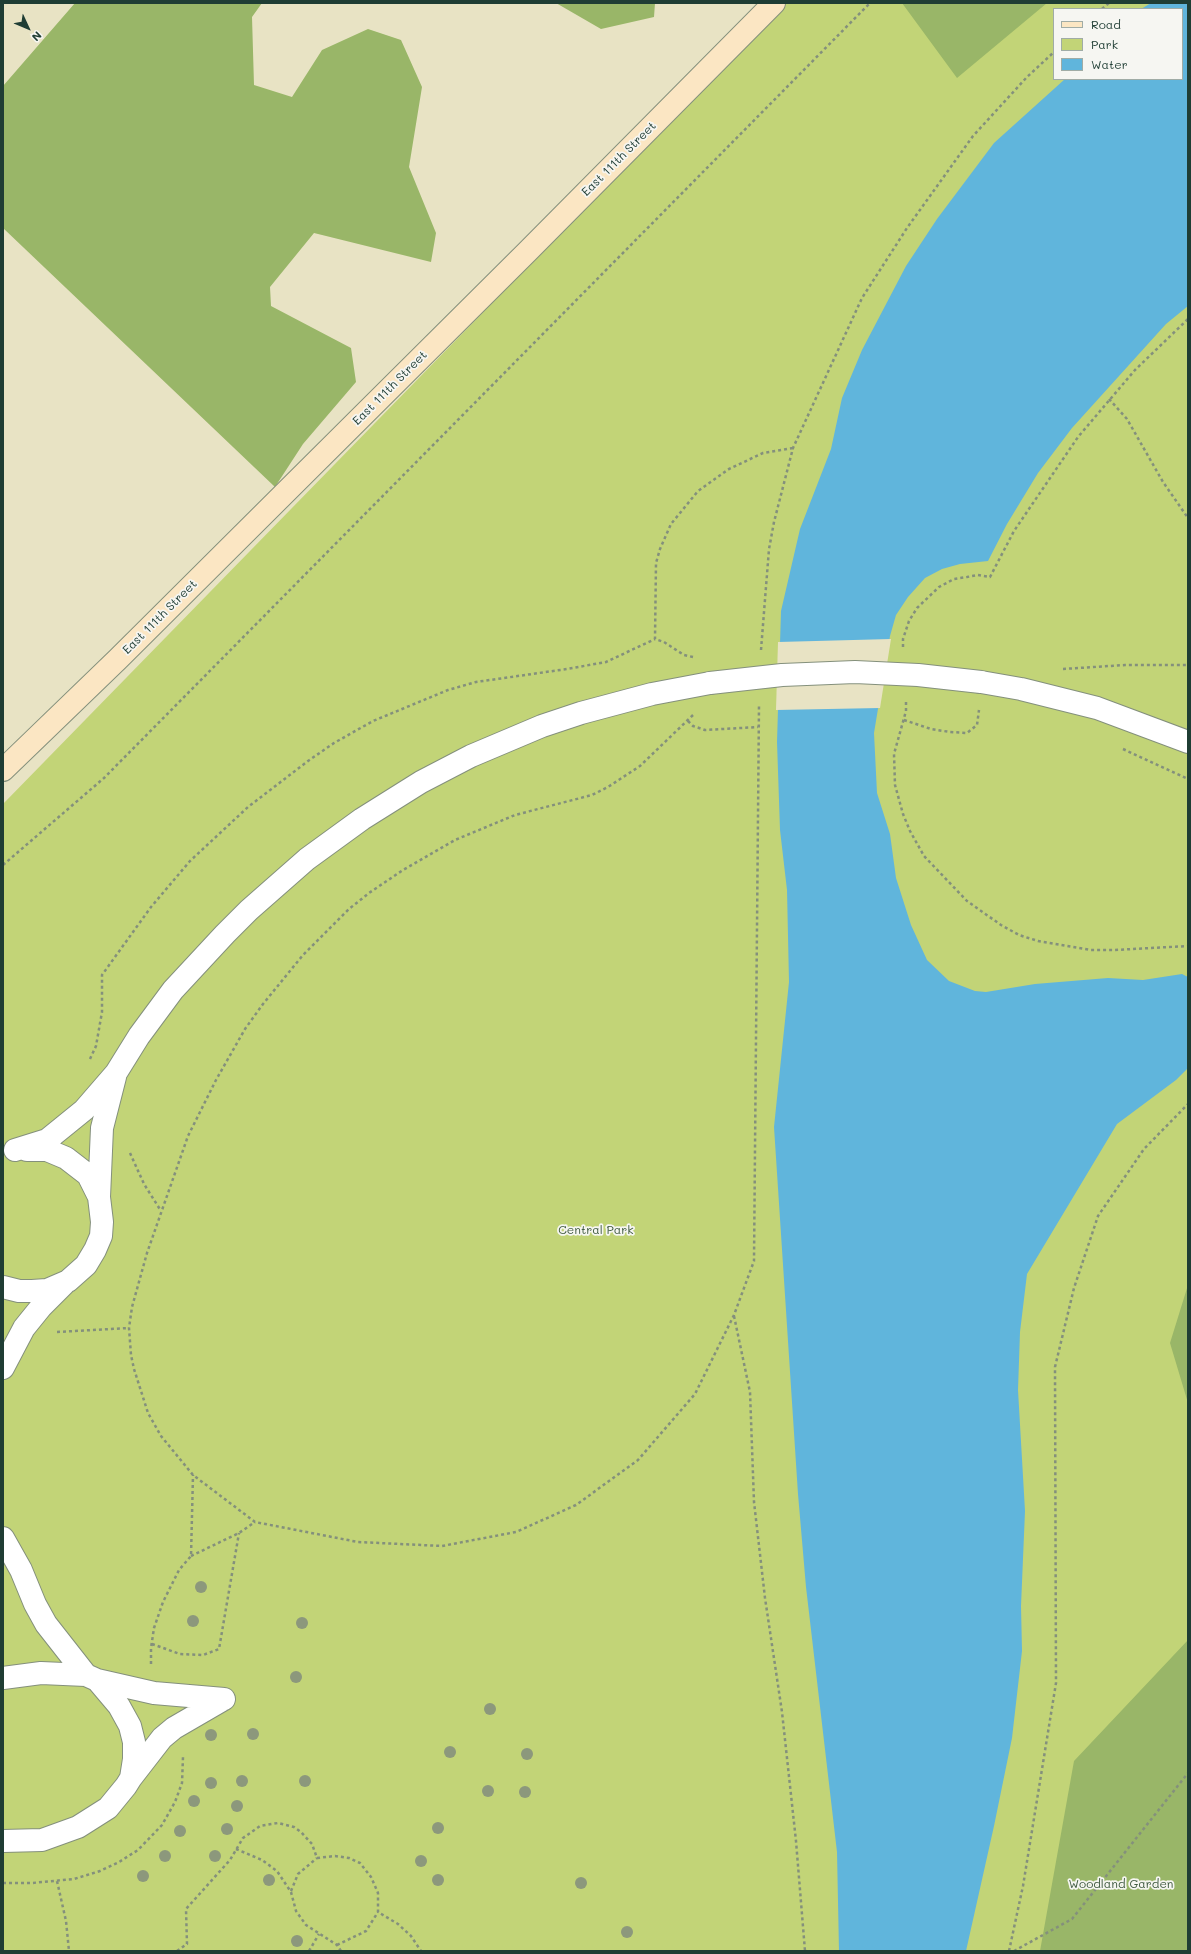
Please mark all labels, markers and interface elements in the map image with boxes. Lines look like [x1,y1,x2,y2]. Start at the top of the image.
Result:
north arrow [8,8,48,48]
legend [1053,8,1183,80]
text: Road [1091,16,1121,32]
text: N [29,28,45,45]
text: Park [1091,36,1118,52]
text: Water [1091,56,1128,72]
street label: East 111th Street [579,119,659,199]
street label: East 111th Street [350,348,430,428]
street label: East 111th Street [120,577,200,657]
park label: Central Park [558,1223,634,1237]
park label: Woodland Garden [1068,1877,1174,1891]

